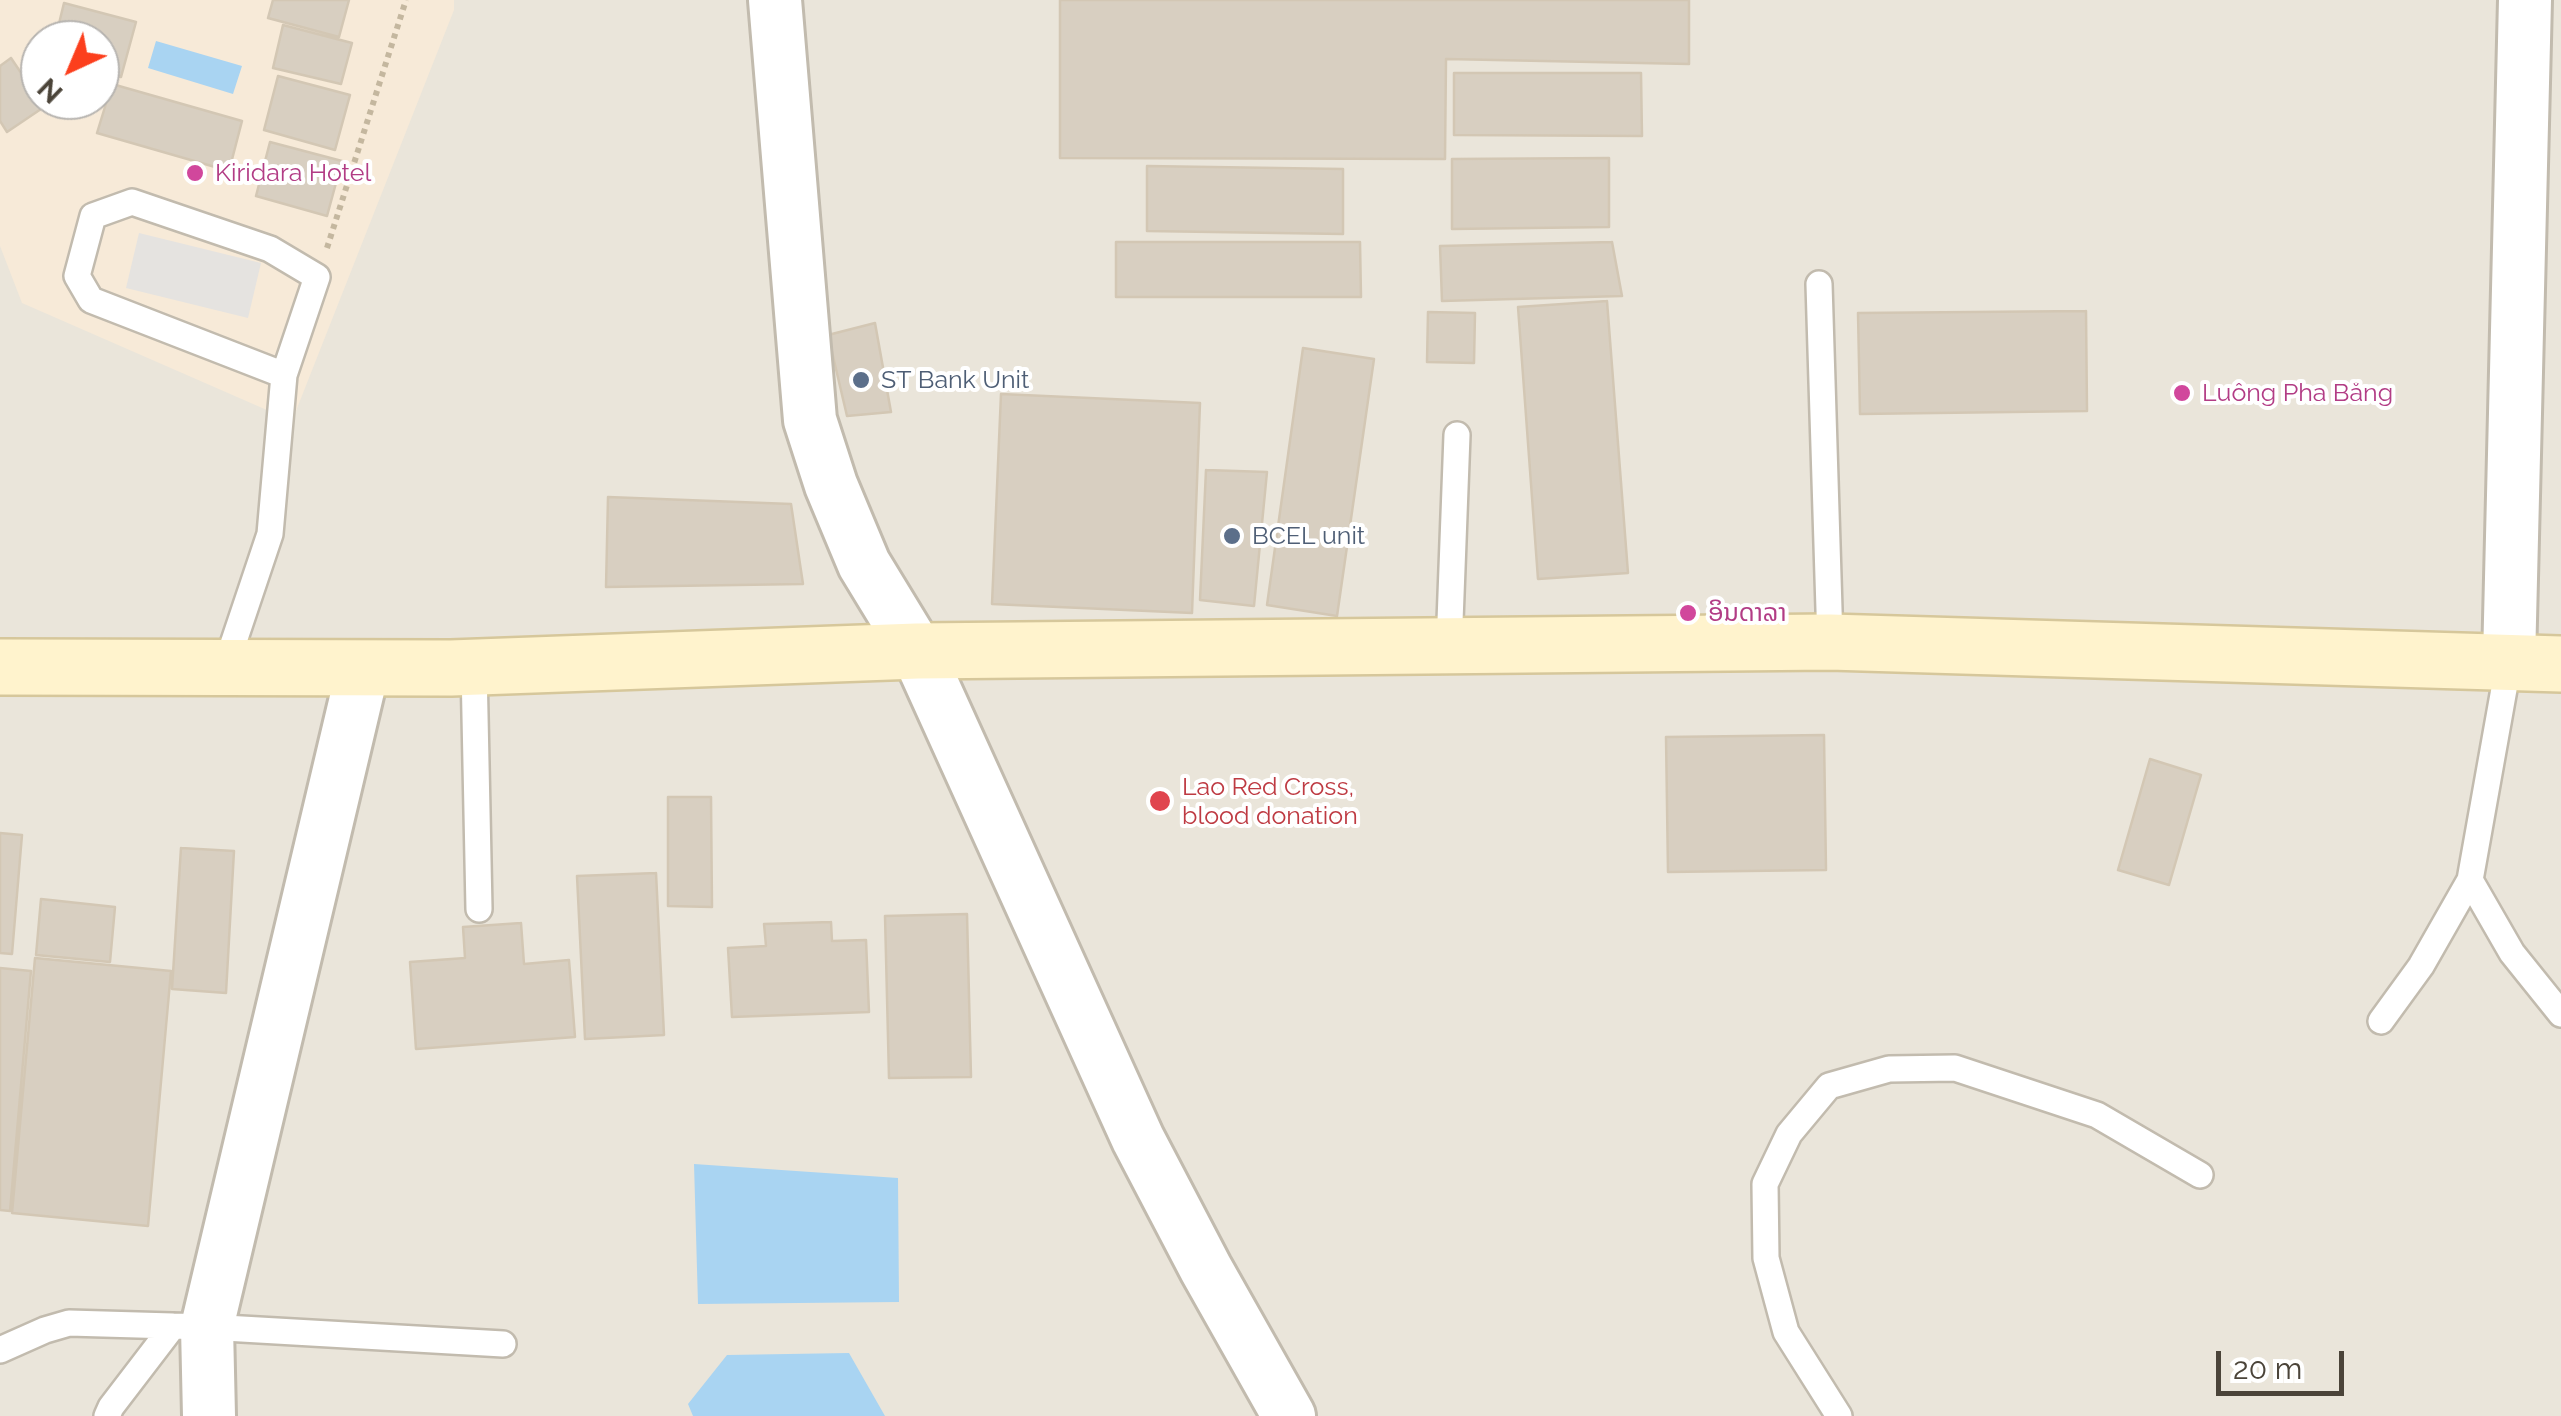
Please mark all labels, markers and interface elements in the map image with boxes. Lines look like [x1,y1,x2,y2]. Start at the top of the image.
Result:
north arrow [20,20,120,120]
text: N [31,71,69,110]
place label: Kiridara Hotel [215,158,371,188]
marker: Kiridara Hotel [184,162,206,184]
place label: ST Bank Unit [881,365,1029,395]
marker: ST Bank Unit [850,369,872,391]
place label: Luông Pha Băng [2202,378,2393,408]
marker: Luông Pha Băng [2171,382,2193,404]
place label: BCEL unit [1252,521,1365,551]
marker: BCEL unit [1221,525,1243,547]
place label: ອິນດາລາ [1708,598,1787,628]
marker: ອິນດາລາ [1677,602,1699,624]
place label: Lao Red Cross, blood donation [1182,772,1358,831]
marker: Lao Red Cross, blood donation [1147,788,1173,814]
scale bar [2221,1331,2348,1393]
text: 20 m [2233,1351,2302,1386]

